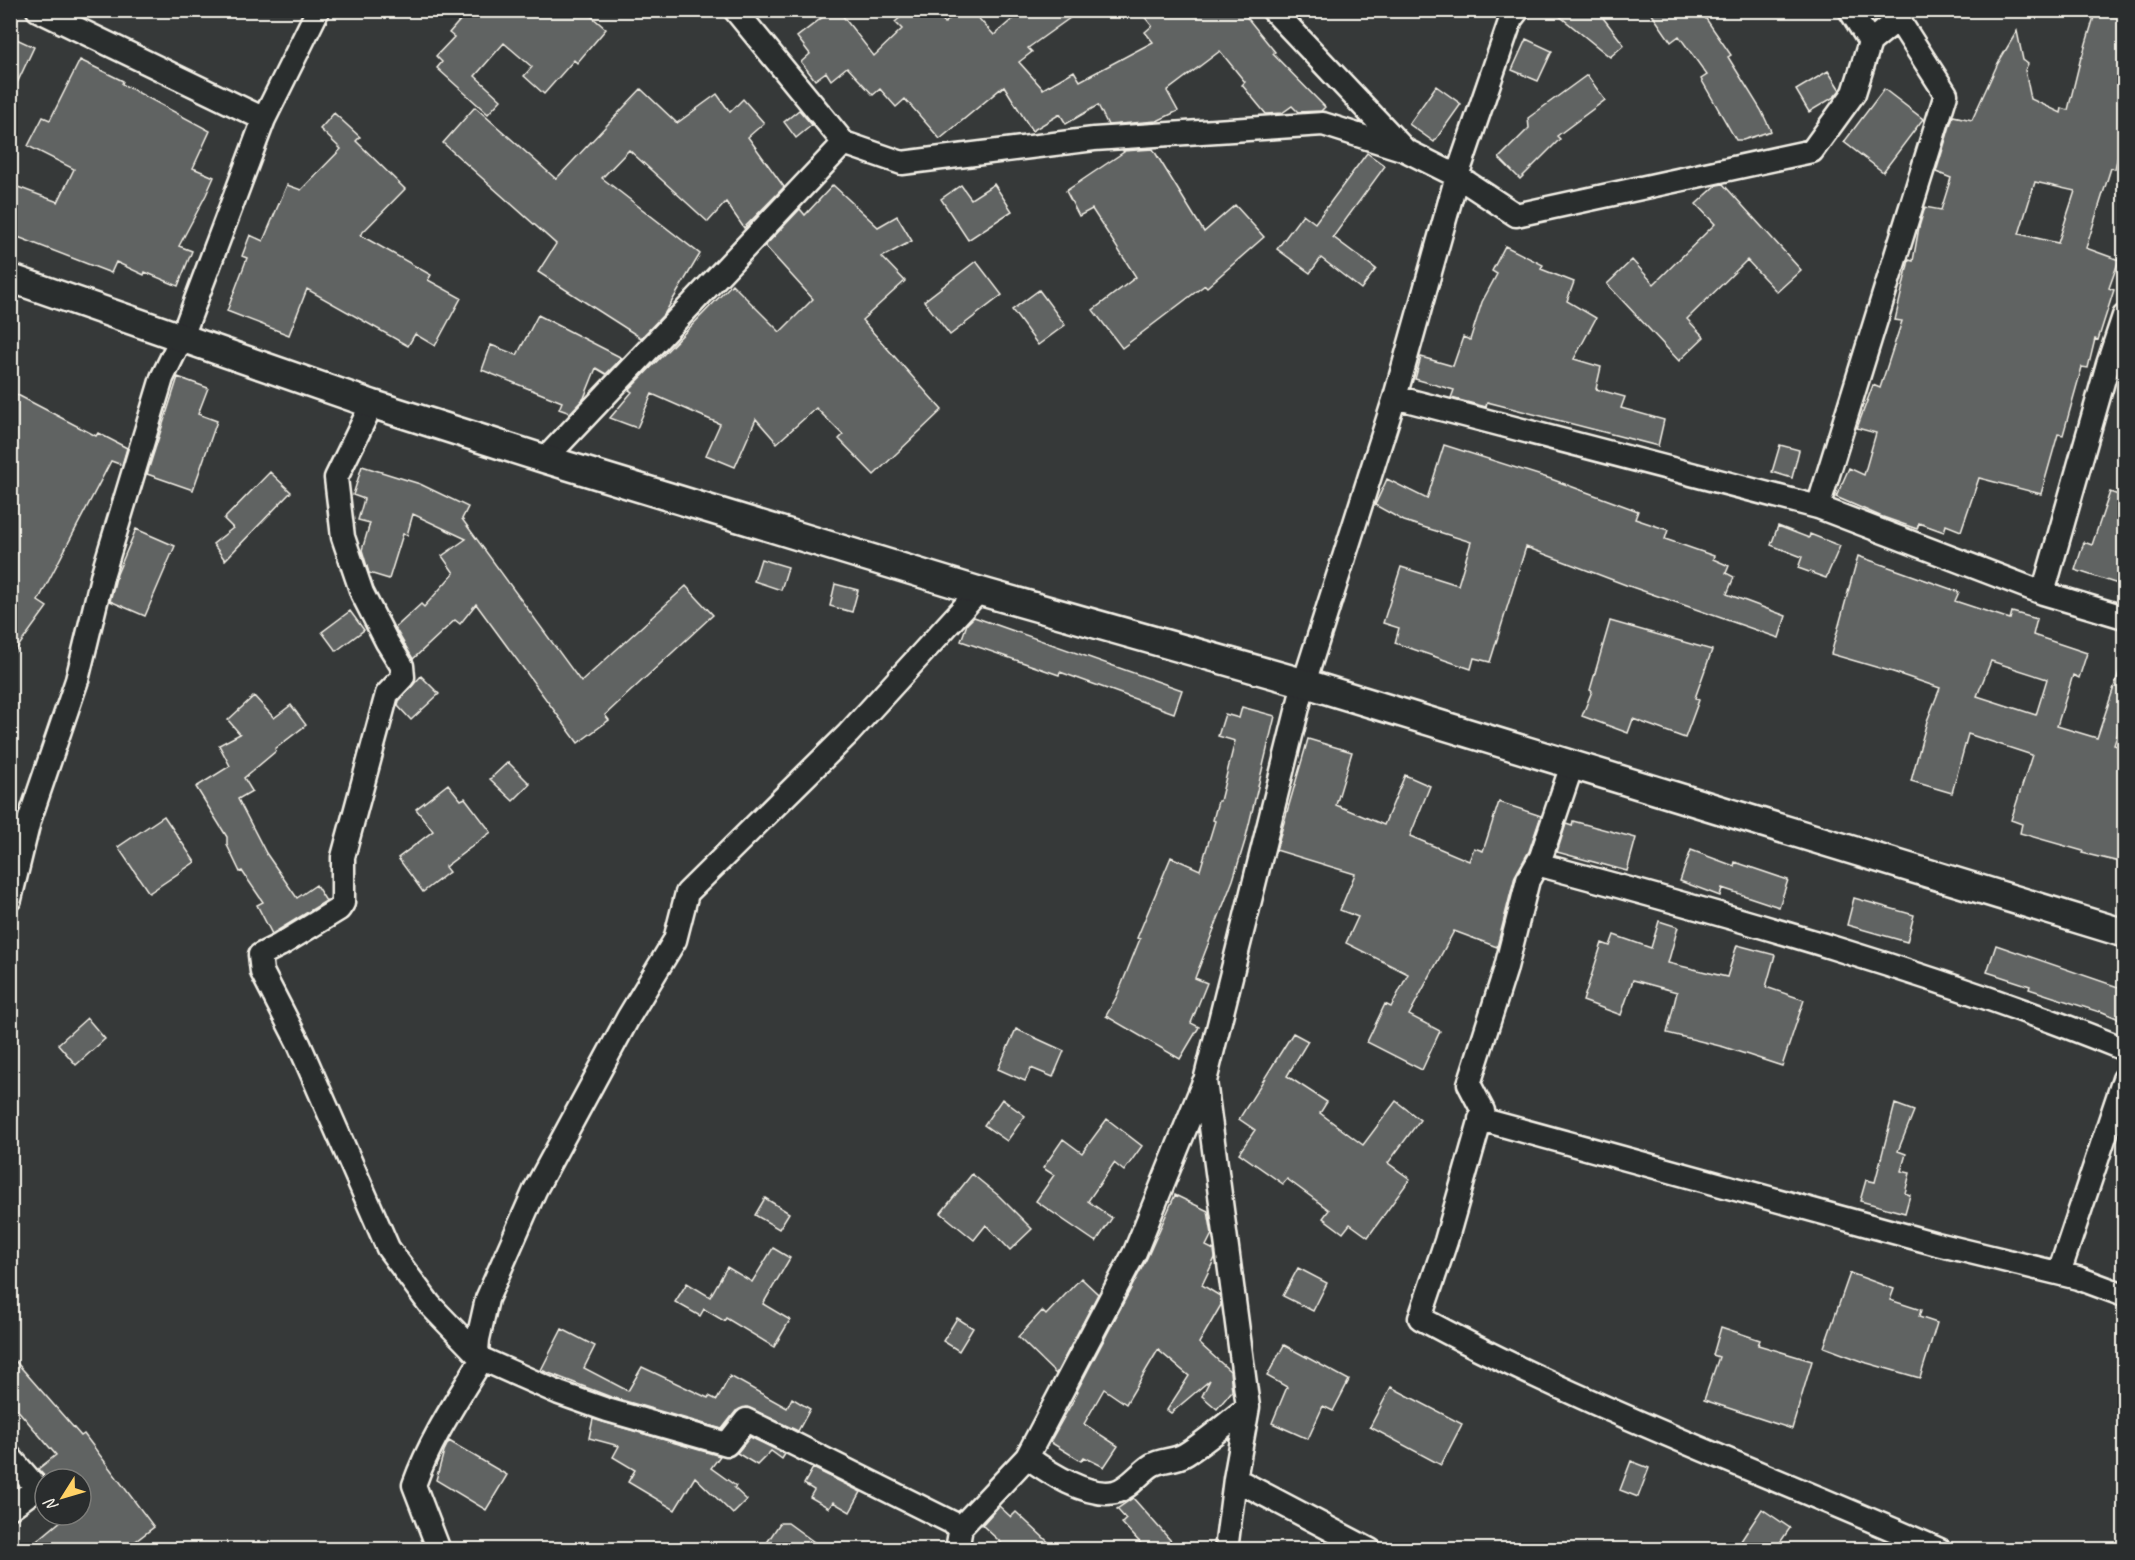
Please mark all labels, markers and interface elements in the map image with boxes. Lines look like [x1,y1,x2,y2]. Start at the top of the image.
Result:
north arrow [33,1467,93,1527]
text: N [39,1493,63,1515]

